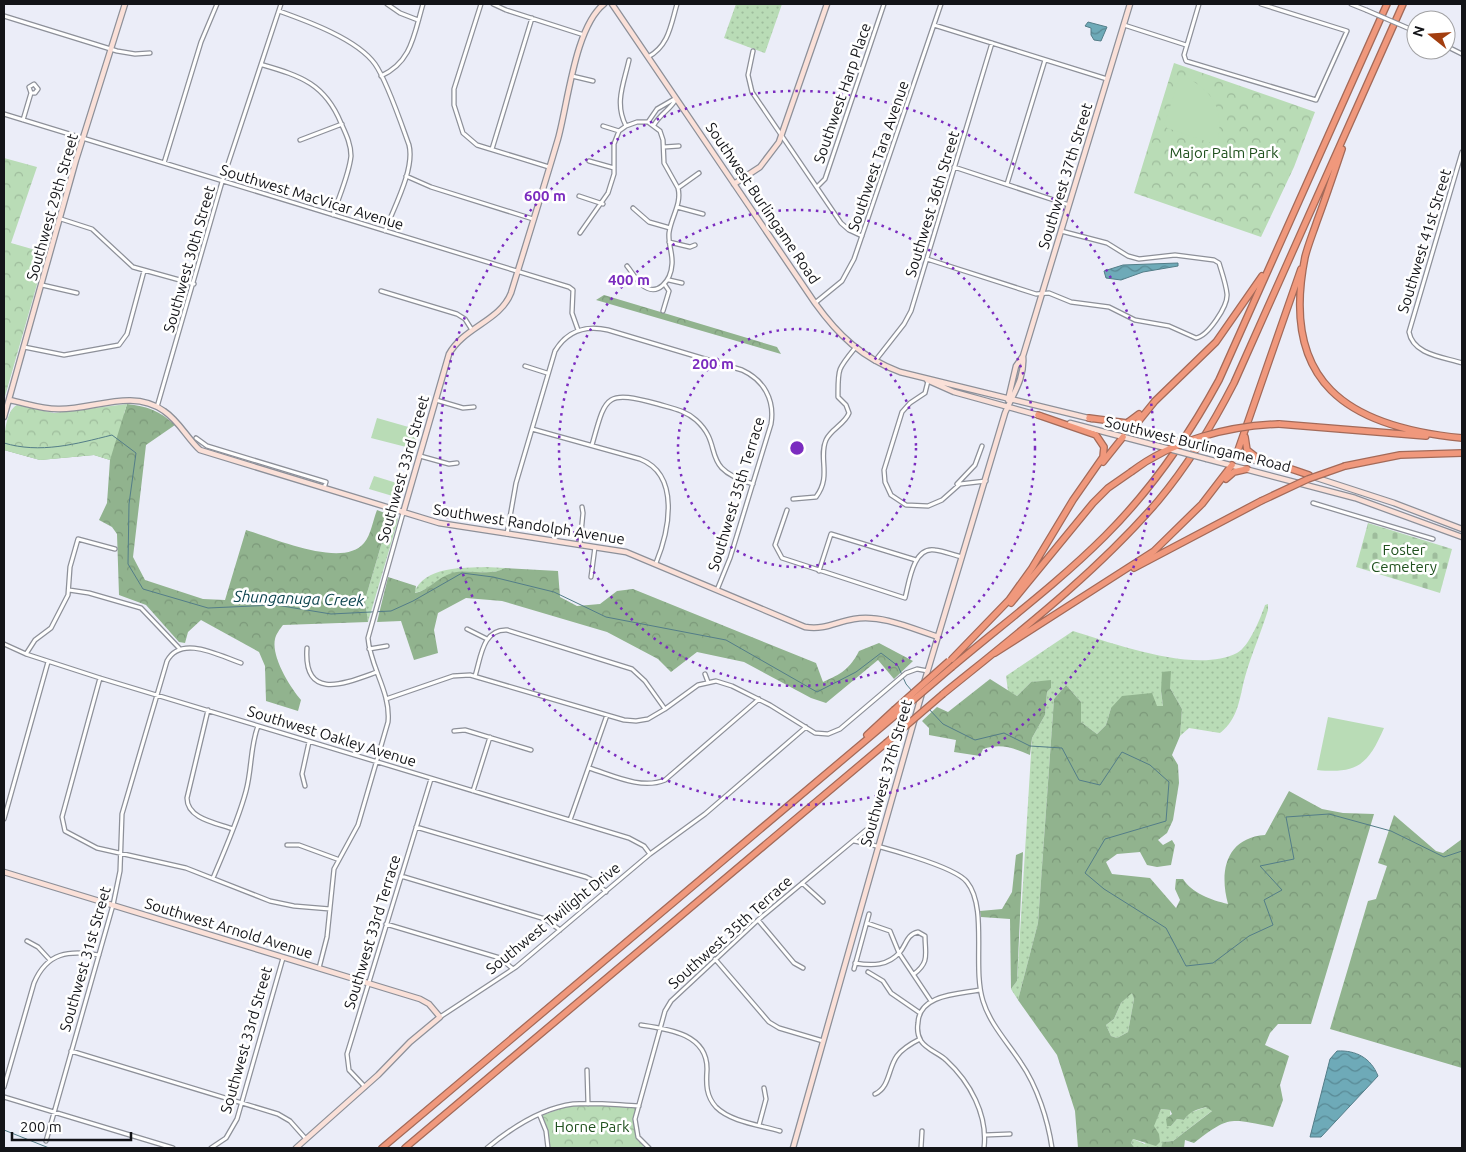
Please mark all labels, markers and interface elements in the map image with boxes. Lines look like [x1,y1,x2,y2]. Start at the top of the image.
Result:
north arrow [1406,10,1456,60]
street label: Southwest Harp Place [810,21,874,165]
text: N [1409,24,1428,39]
street label: Southwest Tara Avenue [844,78,912,234]
street label: Southwest 37th Street [1035,101,1095,251]
street label: Southwest Burlingame Road [703,119,823,287]
street label: Southwest 36th Street [902,129,962,279]
street label: Southwest 29th Street [23,131,81,282]
park label: Major Palm Park [1170,144,1279,161]
street label: Southwest MacVicar Avenue [218,161,406,233]
street label: Southwest 41st Street [1394,167,1454,315]
street label: Southwest 30th Street [160,183,218,334]
text: 600 m [524,187,566,204]
text: 400 m [608,271,650,288]
text: 200 m [692,355,734,372]
street label: Southwest 33rd Street [374,393,432,544]
street label: Southwest Burlingame Road [1103,413,1293,475]
street label: Southwest 35th Terrace [704,415,768,573]
centre of rings [788,439,806,457]
street label: Southwest Randolph Avenue [432,500,626,548]
park label: Foster Cemetery [1371,541,1437,575]
water label: Shunganuga Creek [232,587,365,609]
street label: Southwest 37th Street [857,697,915,848]
street label: Southwest Oakley Avenue [245,702,419,770]
street label: Southwest 33rd Terrace [340,853,404,1011]
street label: Southwest Twilight Drive [483,859,623,977]
street label: Southwest 35th Terrace [665,872,795,992]
street label: Southwest 31st Street [56,884,114,1033]
street label: Southwest Arnold Avenue [143,894,315,962]
street label: Southwest 33rd Street [217,964,275,1115]
scale bar [12,1110,131,1142]
text: 200 m [20,1118,62,1135]
park label: Horne Park [554,1118,630,1135]

